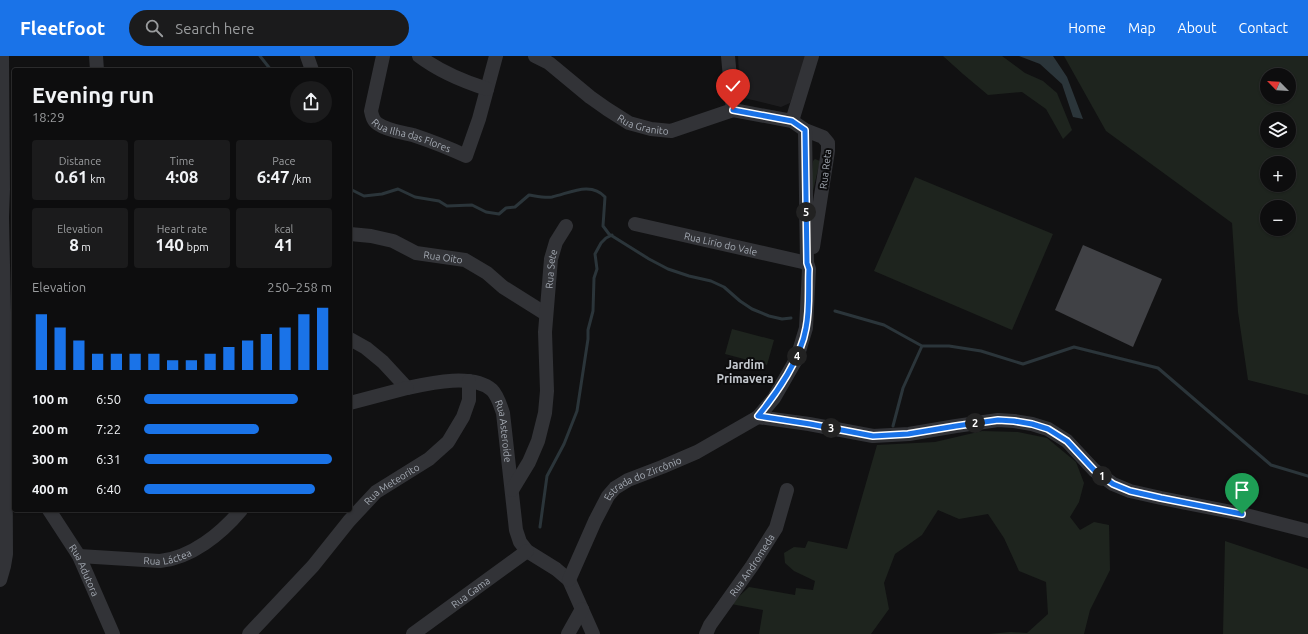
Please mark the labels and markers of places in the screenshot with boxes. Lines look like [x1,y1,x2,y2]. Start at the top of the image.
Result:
pin [716,69,750,110]
pin: 5 [796,202,816,222]
pin: 4 [787,346,807,366]
pin: 2 [965,413,985,433]
pin: 3 [821,418,841,438]
pin: 1 [1092,466,1112,486]
pin [1225,473,1259,514]

